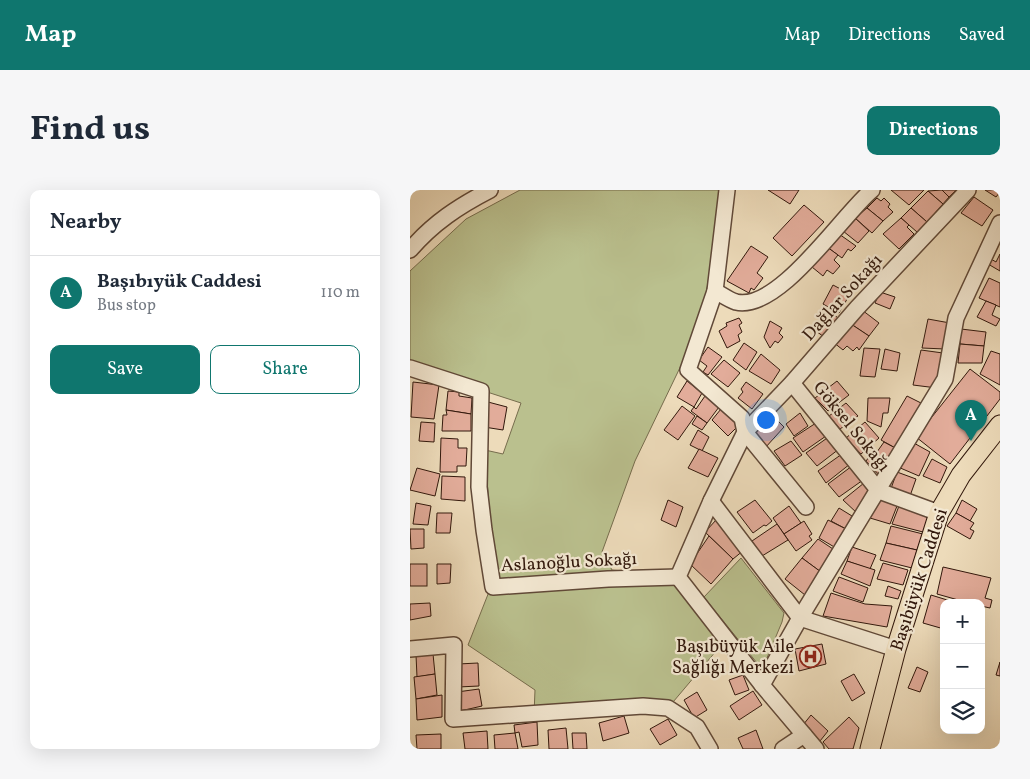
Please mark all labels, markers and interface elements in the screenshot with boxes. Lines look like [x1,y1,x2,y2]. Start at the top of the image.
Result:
text: Map [25,18,76,52]
text: Map [784,23,820,48]
text: Directions [848,23,931,48]
text: Saved [959,23,1005,48]
text: Find us [30,106,150,154]
button: Directions [867,106,1000,155]
text: Nearby [50,208,121,237]
street label: Dağlar Sokağı [797,249,889,347]
text: Başıbıyük Caddesi [97,269,262,295]
text: A [60,282,72,304]
text: 110 m [321,282,360,304]
text: Bus stop [97,295,156,317]
button: Save [50,345,200,394]
button: Share [210,345,360,394]
street label: Göksel Sokağı [807,376,895,478]
pin: A [955,400,987,441]
your location [753,407,779,433]
street label: Başıbüyük Caddesi [885,505,955,655]
street label: Aslanoğlu Sokağı [500,547,638,579]
map controls [940,599,985,734]
button: + [940,599,985,644]
place label: Başıbüyük Aile Sağlığı Merkezi [672,635,794,681]
button: − [940,644,985,689]
hospital icon: Başıbüyük Aile Sağlığı Merkezi [798,645,822,669]
button: layers [940,689,985,734]

